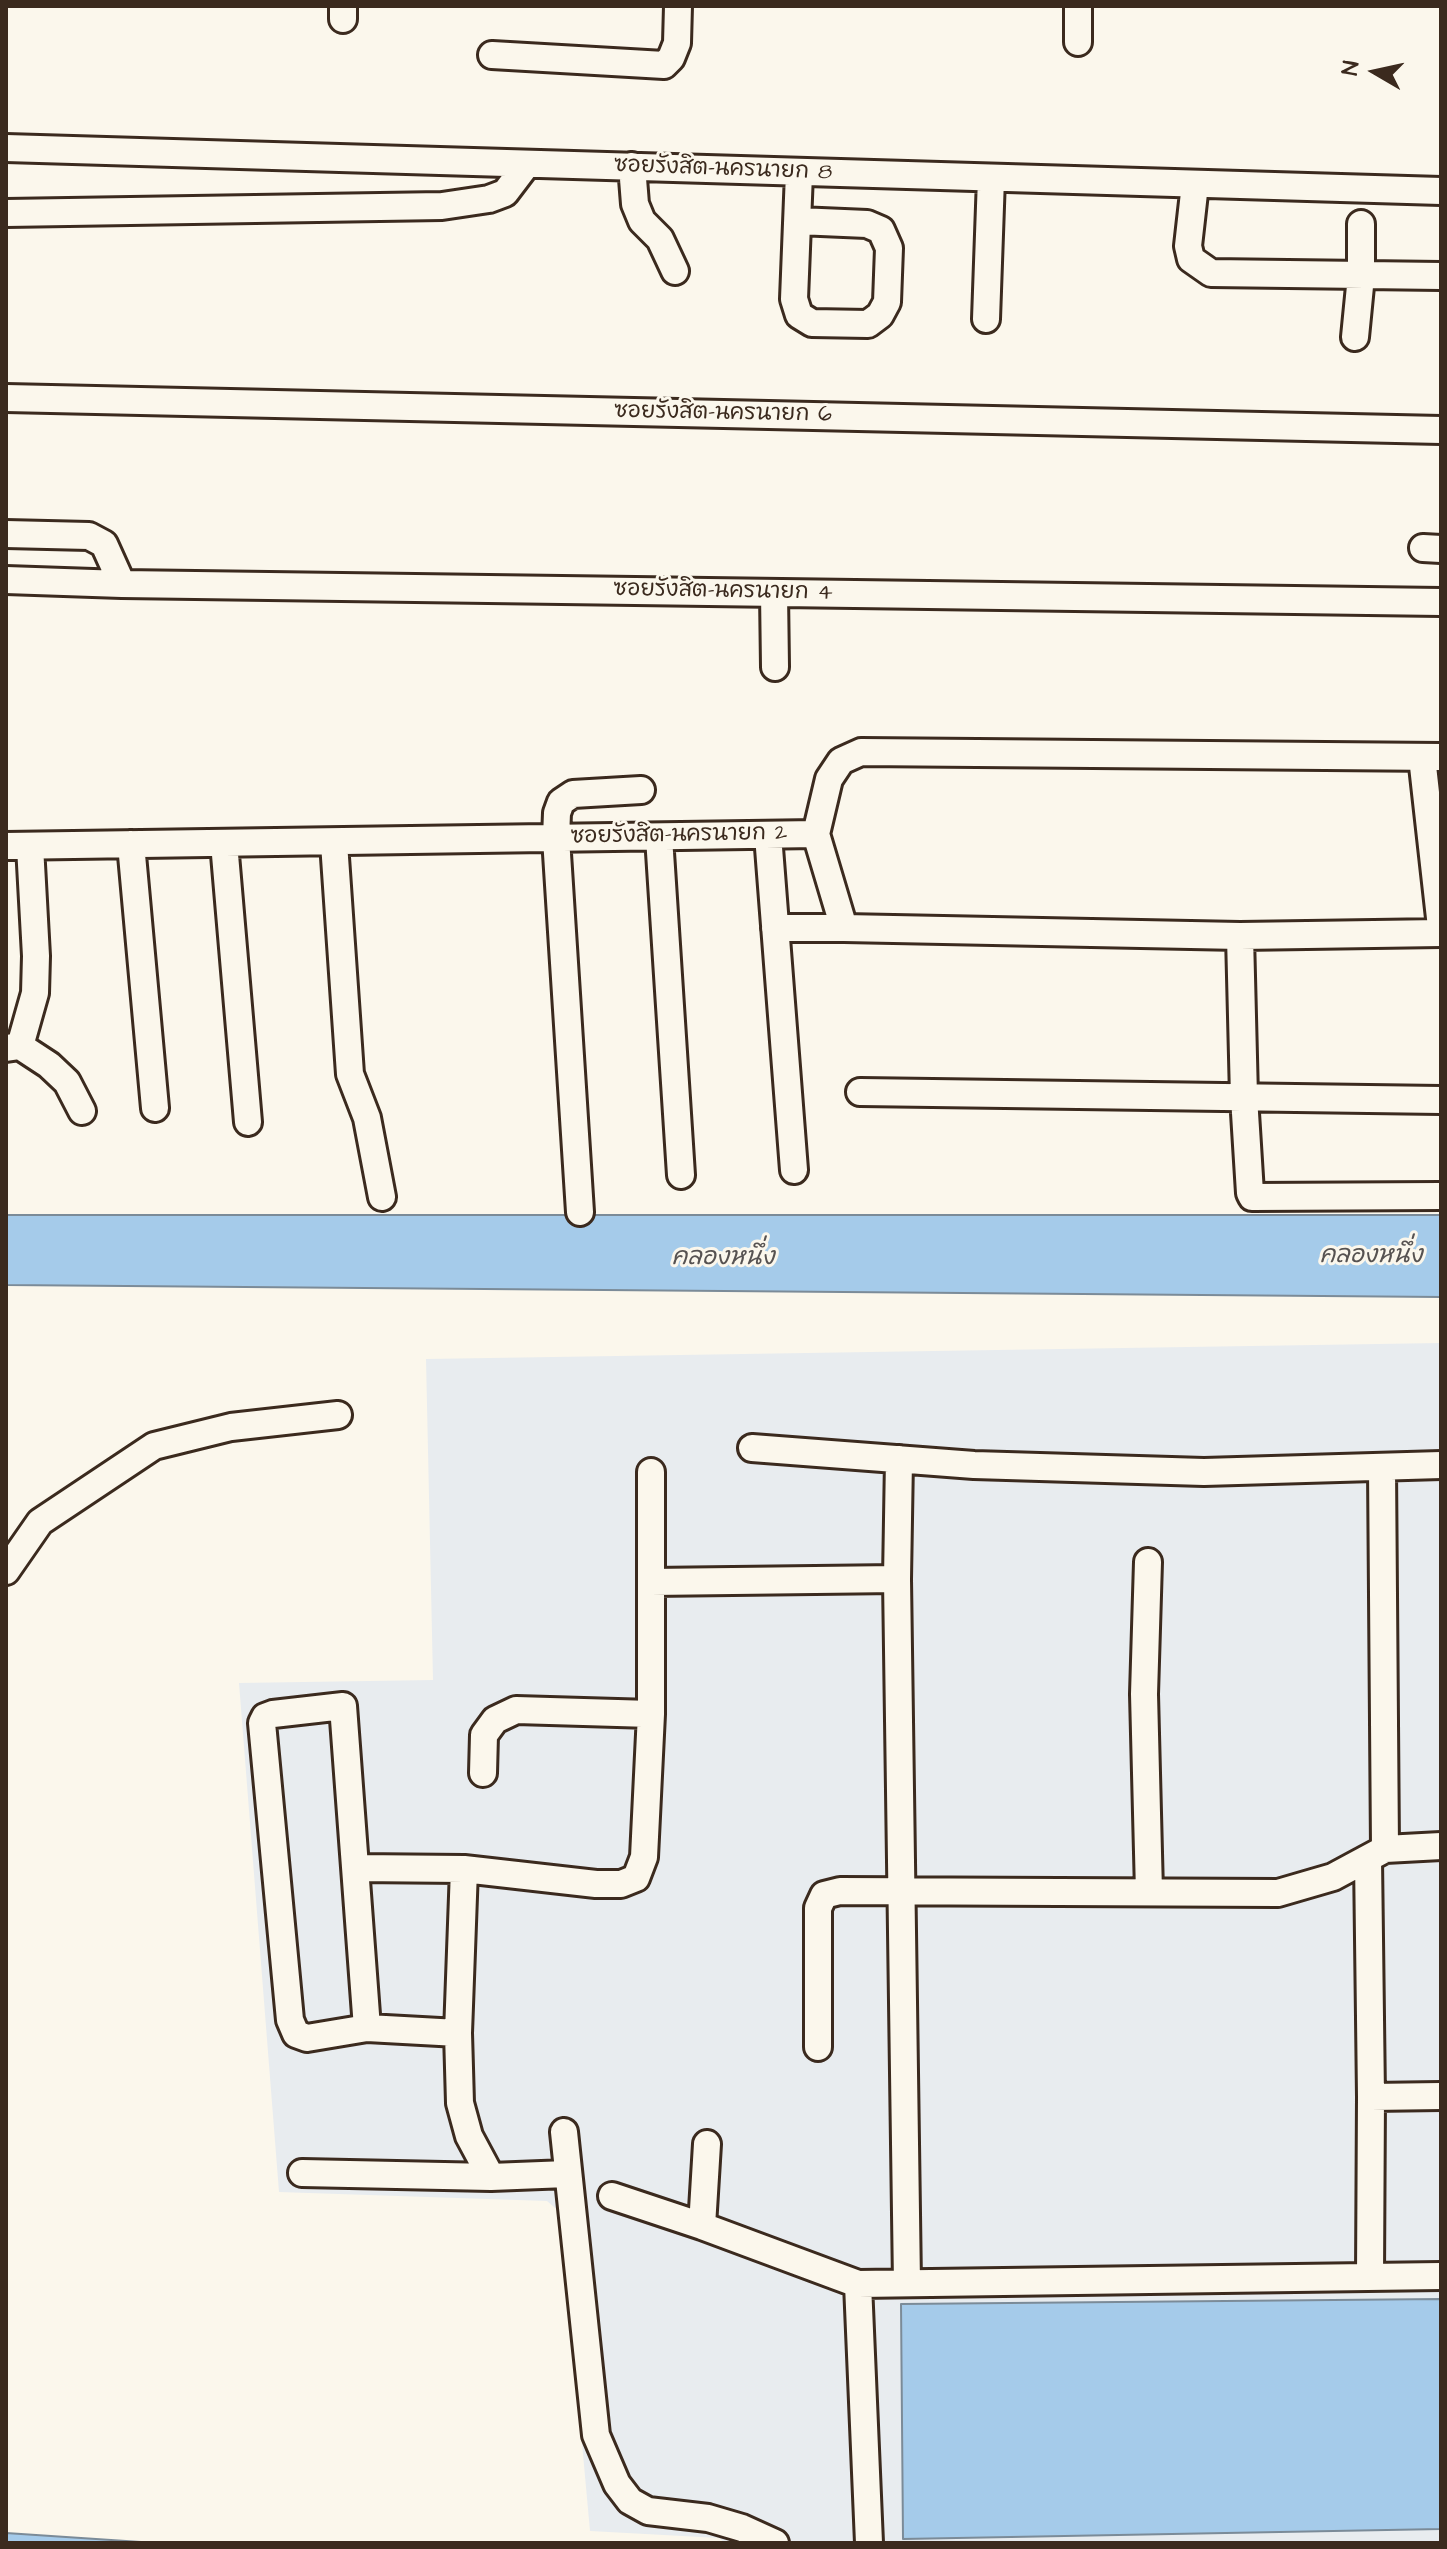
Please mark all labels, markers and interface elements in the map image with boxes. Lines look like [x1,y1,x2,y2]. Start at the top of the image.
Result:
north arrow [1335,32,1415,112]
text: N [1334,59,1367,77]
street label: ซอยรังสิต-นครนายก 8 [613,153,833,187]
street label: ซอยรังสิต-นครนายก 6 [614,399,832,429]
street label: ซอยรังสิต-นครนายก 4 [613,577,833,607]
street label: ซอยรังสิต-นครนายก 2 [570,821,788,851]
water label: คลองหนึ่ง [1320,1243,1422,1271]
water label: คลองหนึ่ง [672,1245,774,1273]

